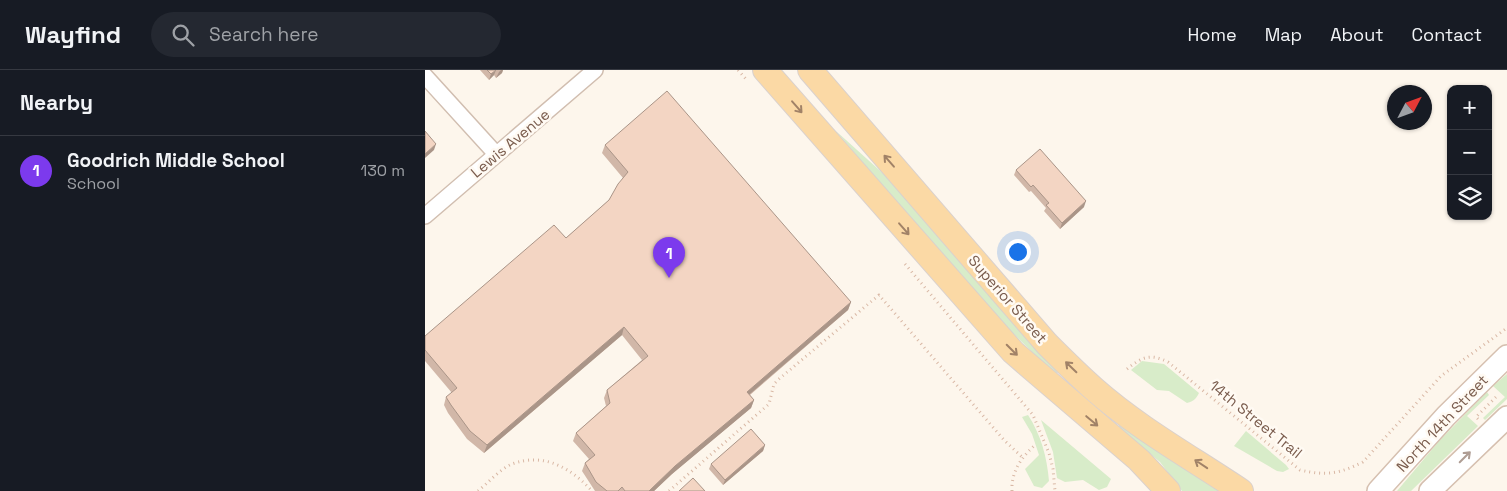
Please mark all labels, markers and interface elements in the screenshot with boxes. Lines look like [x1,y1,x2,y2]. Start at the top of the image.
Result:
search box [151,12,501,57]
text: Wayfind [25,19,121,50]
icon: search [169,21,197,49]
text: Search here [209,22,319,47]
text: Home [1188,23,1237,46]
text: Map [1265,23,1302,46]
text: About [1330,23,1384,46]
text: Contact [1412,23,1482,46]
north arrow [1387,85,1432,130]
map controls [1447,85,1492,220]
button: + [1447,85,1492,130]
text: Nearby [20,89,93,116]
one-way arrow [791,100,802,113]
street label: Lewis Avenue [467,104,553,181]
button: − [1447,130,1492,175]
text: Goodrich Middle School [67,148,285,173]
one-way arrow [883,155,895,168]
text: 1 [32,160,40,181]
text: 130 m [361,160,405,181]
text: School [67,173,120,194]
button: layers [1447,175,1492,220]
one-way arrow [898,222,909,235]
pin: 1 [653,237,685,278]
your location [1005,239,1031,265]
street label: Superior Street [964,251,1052,347]
one-way arrow [1005,344,1017,356]
one-way arrow [1064,361,1077,373]
street label: North 14th Street [1392,370,1492,476]
street label: 14th Street Trail [1206,376,1306,462]
one-way arrow [1085,415,1098,426]
one-way arrow [1458,451,1471,463]
one-way arrow [1194,459,1208,469]

